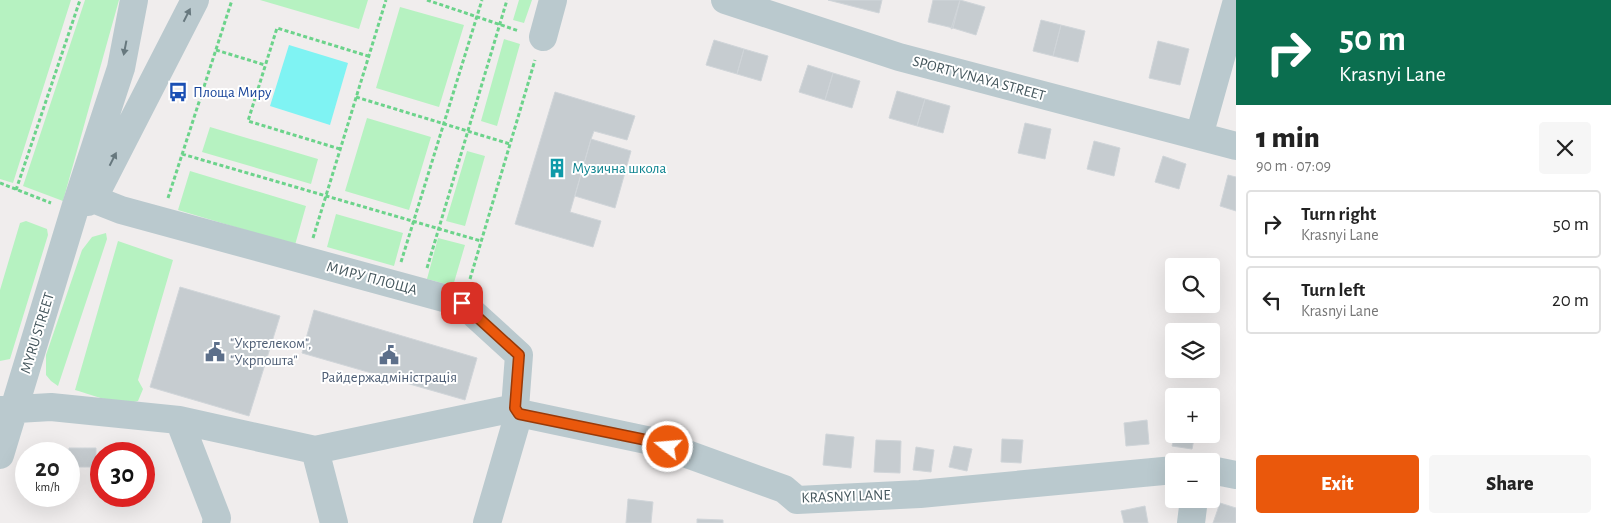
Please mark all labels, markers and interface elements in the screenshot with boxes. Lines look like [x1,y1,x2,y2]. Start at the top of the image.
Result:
one-way arrow [183,8,191,22]
icon: right [1256,20,1321,85]
text: 50 m [1339,22,1406,57]
one-way arrow [120,40,128,56]
street label: SPORTYVNAYA STREET [911,54,1047,104]
text: Krasnyi Lane [1339,63,1446,85]
bus stop icon: Площа Миру [167,81,189,103]
place label: Площа Миру [193,85,272,100]
button: close [1539,122,1591,174]
text: 1 min [1256,123,1320,153]
one-way arrow [109,152,117,167]
building icon: Музична школа [546,157,568,179]
text: 90 m · 07:09 [1256,158,1331,174]
place label: Музична школа [572,161,667,176]
text: Turn right [1301,205,1376,224]
icon: right [1258,210,1286,238]
text: 50 m [1553,215,1589,234]
text: Krasnyi Lane [1301,227,1379,243]
map controls [1165,258,1220,508]
button: search [1165,258,1220,313]
street label: МИРУ ПЛОЩА [325,259,419,298]
text: Turn left [1301,281,1365,300]
pin [441,282,483,324]
icon: left [1258,286,1286,314]
icon: arrive [448,289,476,317]
street label: MYRU STREET [18,290,57,375]
text: 20 m [1552,291,1589,310]
text: Krasnyi Lane [1301,303,1379,319]
button: layers [1165,323,1220,378]
place label: "Укртелеком", "Укрпошта" [230,336,311,368]
public building icon: "Укртелеком", "Укрпошта" [204,341,226,363]
public building icon: Райдержадміністрація [378,344,400,366]
place label: Райдержадміністрація [321,370,457,385]
button: + [1165,388,1220,443]
position arrow [641,420,693,472]
speed limit sign: 30 [90,442,155,507]
button: − [1165,453,1220,508]
button: Exit [1256,455,1419,513]
button: Share [1429,455,1591,513]
text: 20 [35,456,60,481]
text: km/h [35,481,60,493]
street label: KRASNYI LANE [801,487,891,506]

